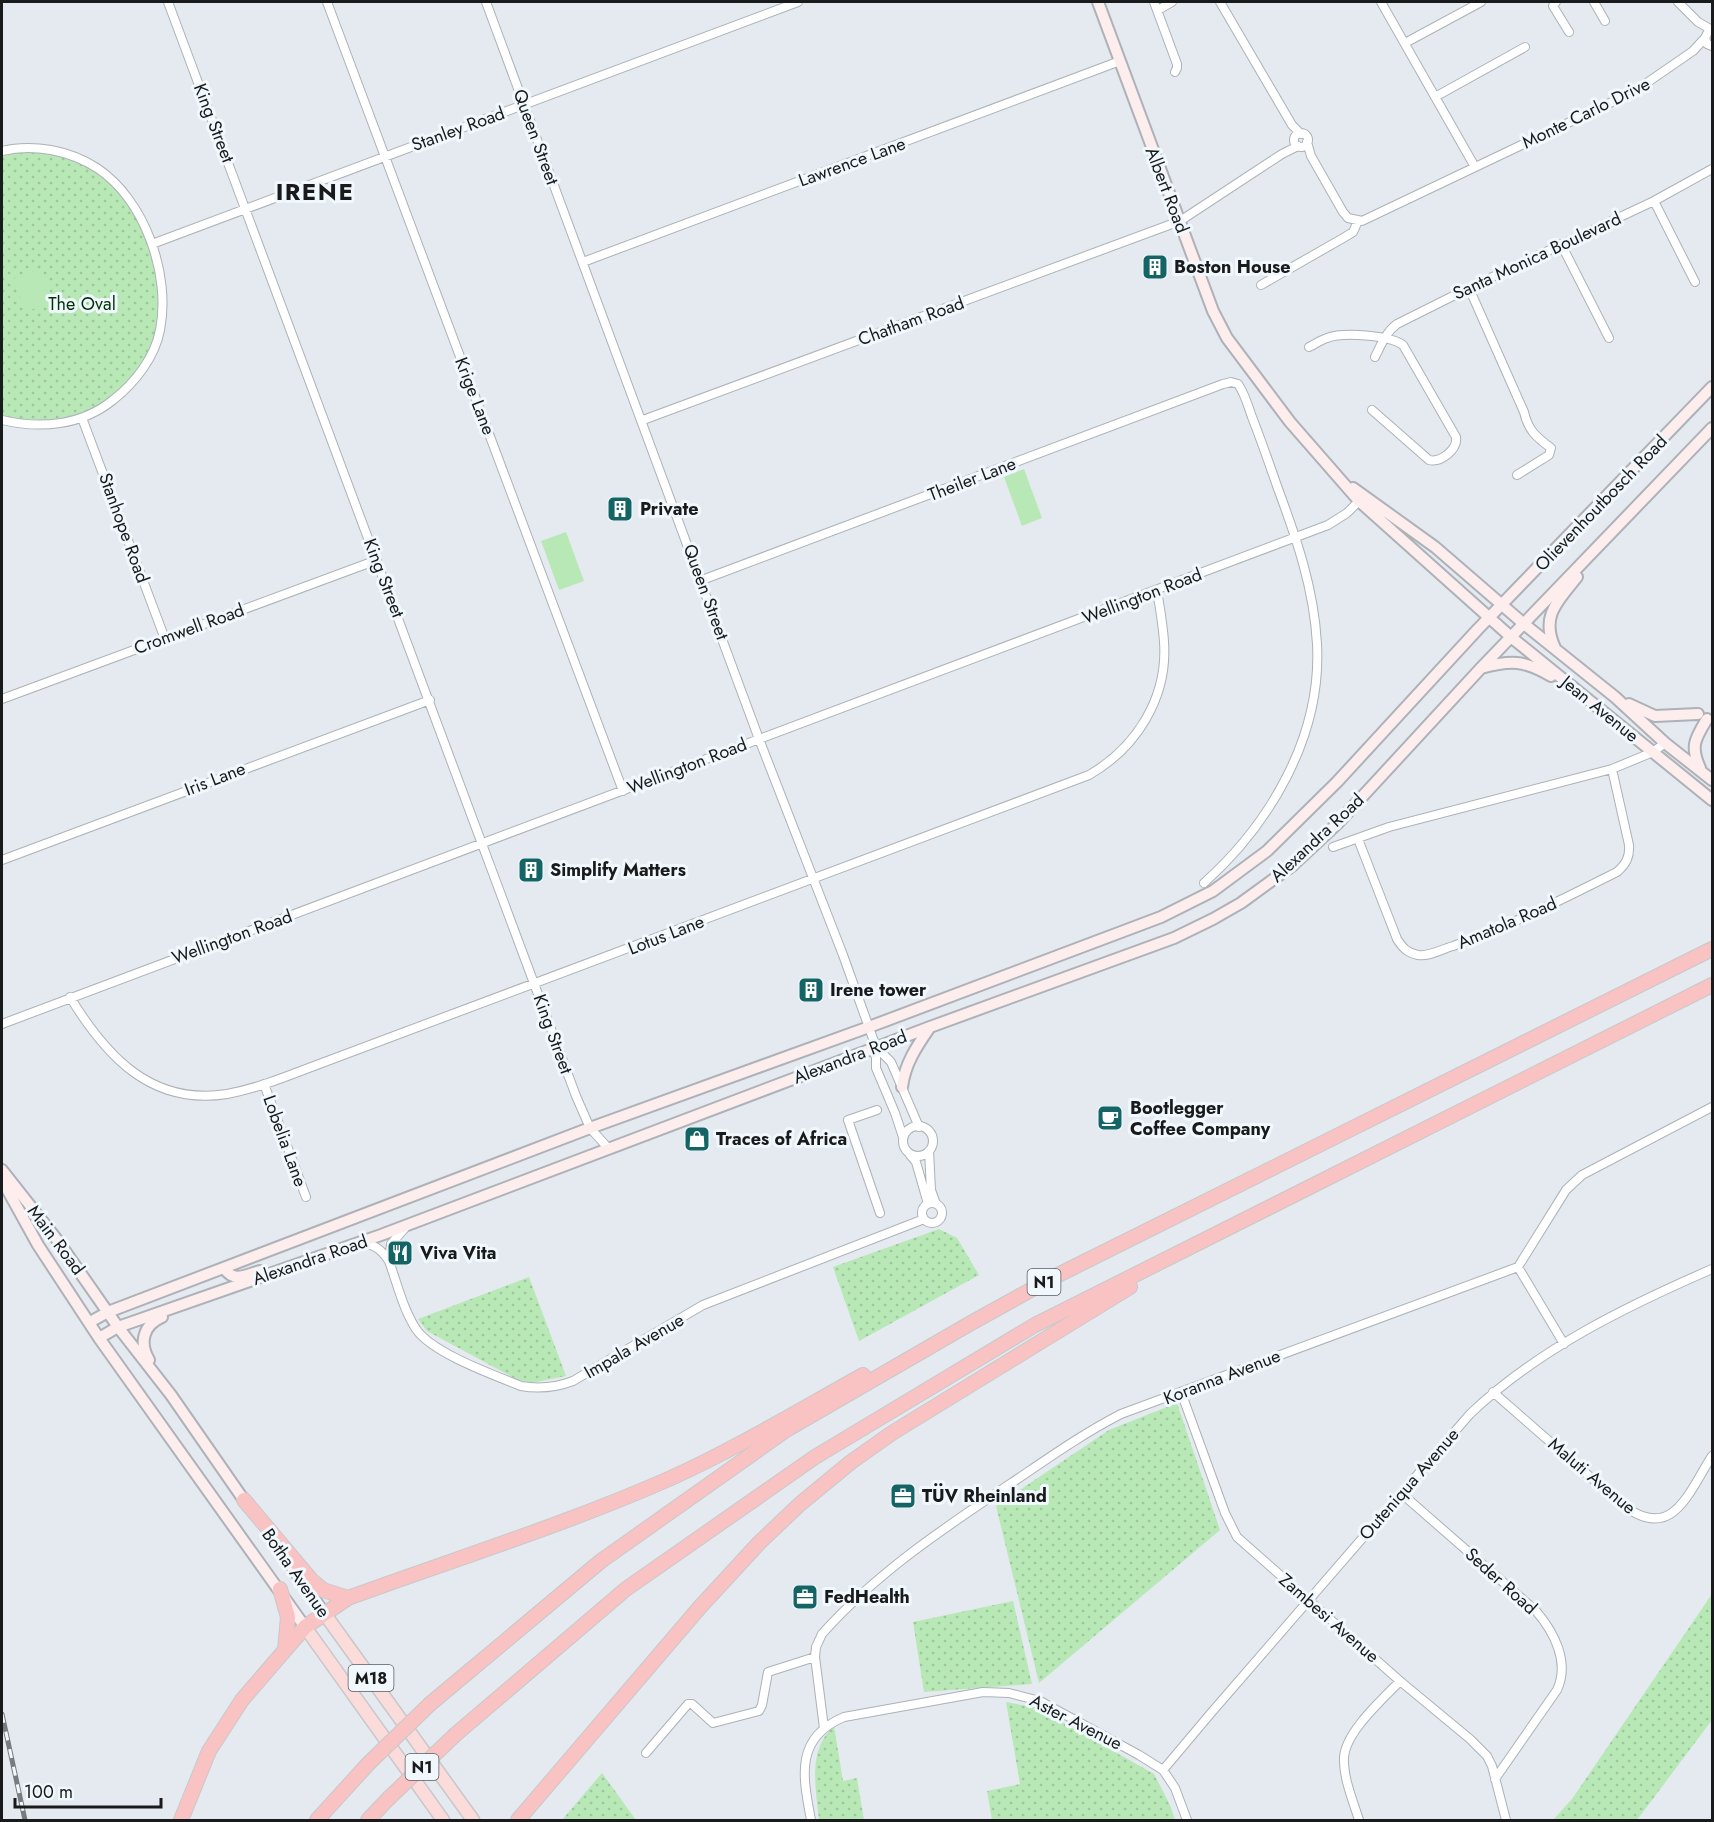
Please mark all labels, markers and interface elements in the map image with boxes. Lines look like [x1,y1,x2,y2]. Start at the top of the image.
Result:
street label: Monte Carlo Drive [1518,71,1654,155]
street label: King Street [187,80,241,167]
street label: Queen Street [507,86,566,189]
street label: Stanley Road [408,100,508,158]
street label: Lawrence Lane [795,131,909,193]
street label: Albert Road [1139,143,1195,237]
district label: IRENE [276,174,354,209]
street label: Santa Monica Boulevard [1449,206,1625,306]
building icon: Boston House [1140,252,1170,282]
place label: Boston House [1174,254,1291,280]
street label: Chatham Road [854,290,968,352]
park label: The Oval [48,291,116,317]
street label: Krige Lane [448,353,502,439]
street label: Olievenhoutbosch Road [1529,429,1673,577]
street label: Theiler Lane [924,450,1020,508]
street label: Stanhope Road [92,469,156,587]
building icon: Private [605,494,635,524]
place label: Private [640,496,698,522]
street label: King Street [357,535,411,622]
street label: Queen Street [677,541,736,644]
street label: Wellington Road [1078,561,1206,631]
street label: Cromwell Road [130,597,248,661]
street label: Jean Avenue [1554,668,1644,748]
street label: Wellington Road [623,731,751,801]
street label: Iris Lane [181,756,249,802]
street label: Alexandra Road [1264,788,1370,888]
building icon: Simplify Matters [516,855,546,885]
place label: Simplify Matters [550,857,686,883]
street label: Amatola Road [1453,890,1561,956]
street label: Wellington Road [168,903,296,971]
street label: Lotus Lane [624,909,708,961]
building icon: Irene tower [796,975,826,1005]
place label: Irene tower [830,977,927,1003]
street label: King Street [527,991,580,1078]
street label: Alexandra Road [789,1023,911,1091]
street label: Lobelia Lane [256,1092,314,1190]
place label: Bootlegger Coffee Company [1130,1095,1271,1142]
cafe icon: Bootlegger Coffee Company [1095,1103,1125,1133]
shop icon: Traces of Africa [682,1124,712,1154]
place label: Traces of Africa [716,1126,847,1152]
street label: Main Road [21,1200,91,1280]
street label: Alexandra Road [249,1228,371,1292]
restaurant icon: Viva Vita [385,1238,415,1268]
place label: Viva Vita [419,1240,496,1266]
road number: N1 [1028,1269,1060,1295]
street label: Impala Avenue [579,1307,689,1385]
street label: Koranna Avenue [1160,1343,1284,1411]
street label: Outeniqua Avenue [1353,1422,1465,1546]
street label: Maluti Avenue [1543,1432,1641,1520]
office icon: TÜV Rheinland [888,1481,918,1511]
place label: TÜV Rheinland [922,1483,1047,1509]
street label: Botha Avenue [256,1523,336,1623]
street label: Seder Road [1459,1542,1543,1620]
street label: Zambesi Avenue [1273,1567,1385,1669]
office icon: FedHealth [790,1582,820,1612]
place label: FedHealth [824,1584,910,1610]
road number: M18 [348,1665,394,1691]
street label: Aster Avenue [1025,1688,1127,1756]
road number: N1 [406,1754,438,1780]
scale bar [15,1771,160,1809]
text: 100 m [24,1779,73,1805]

